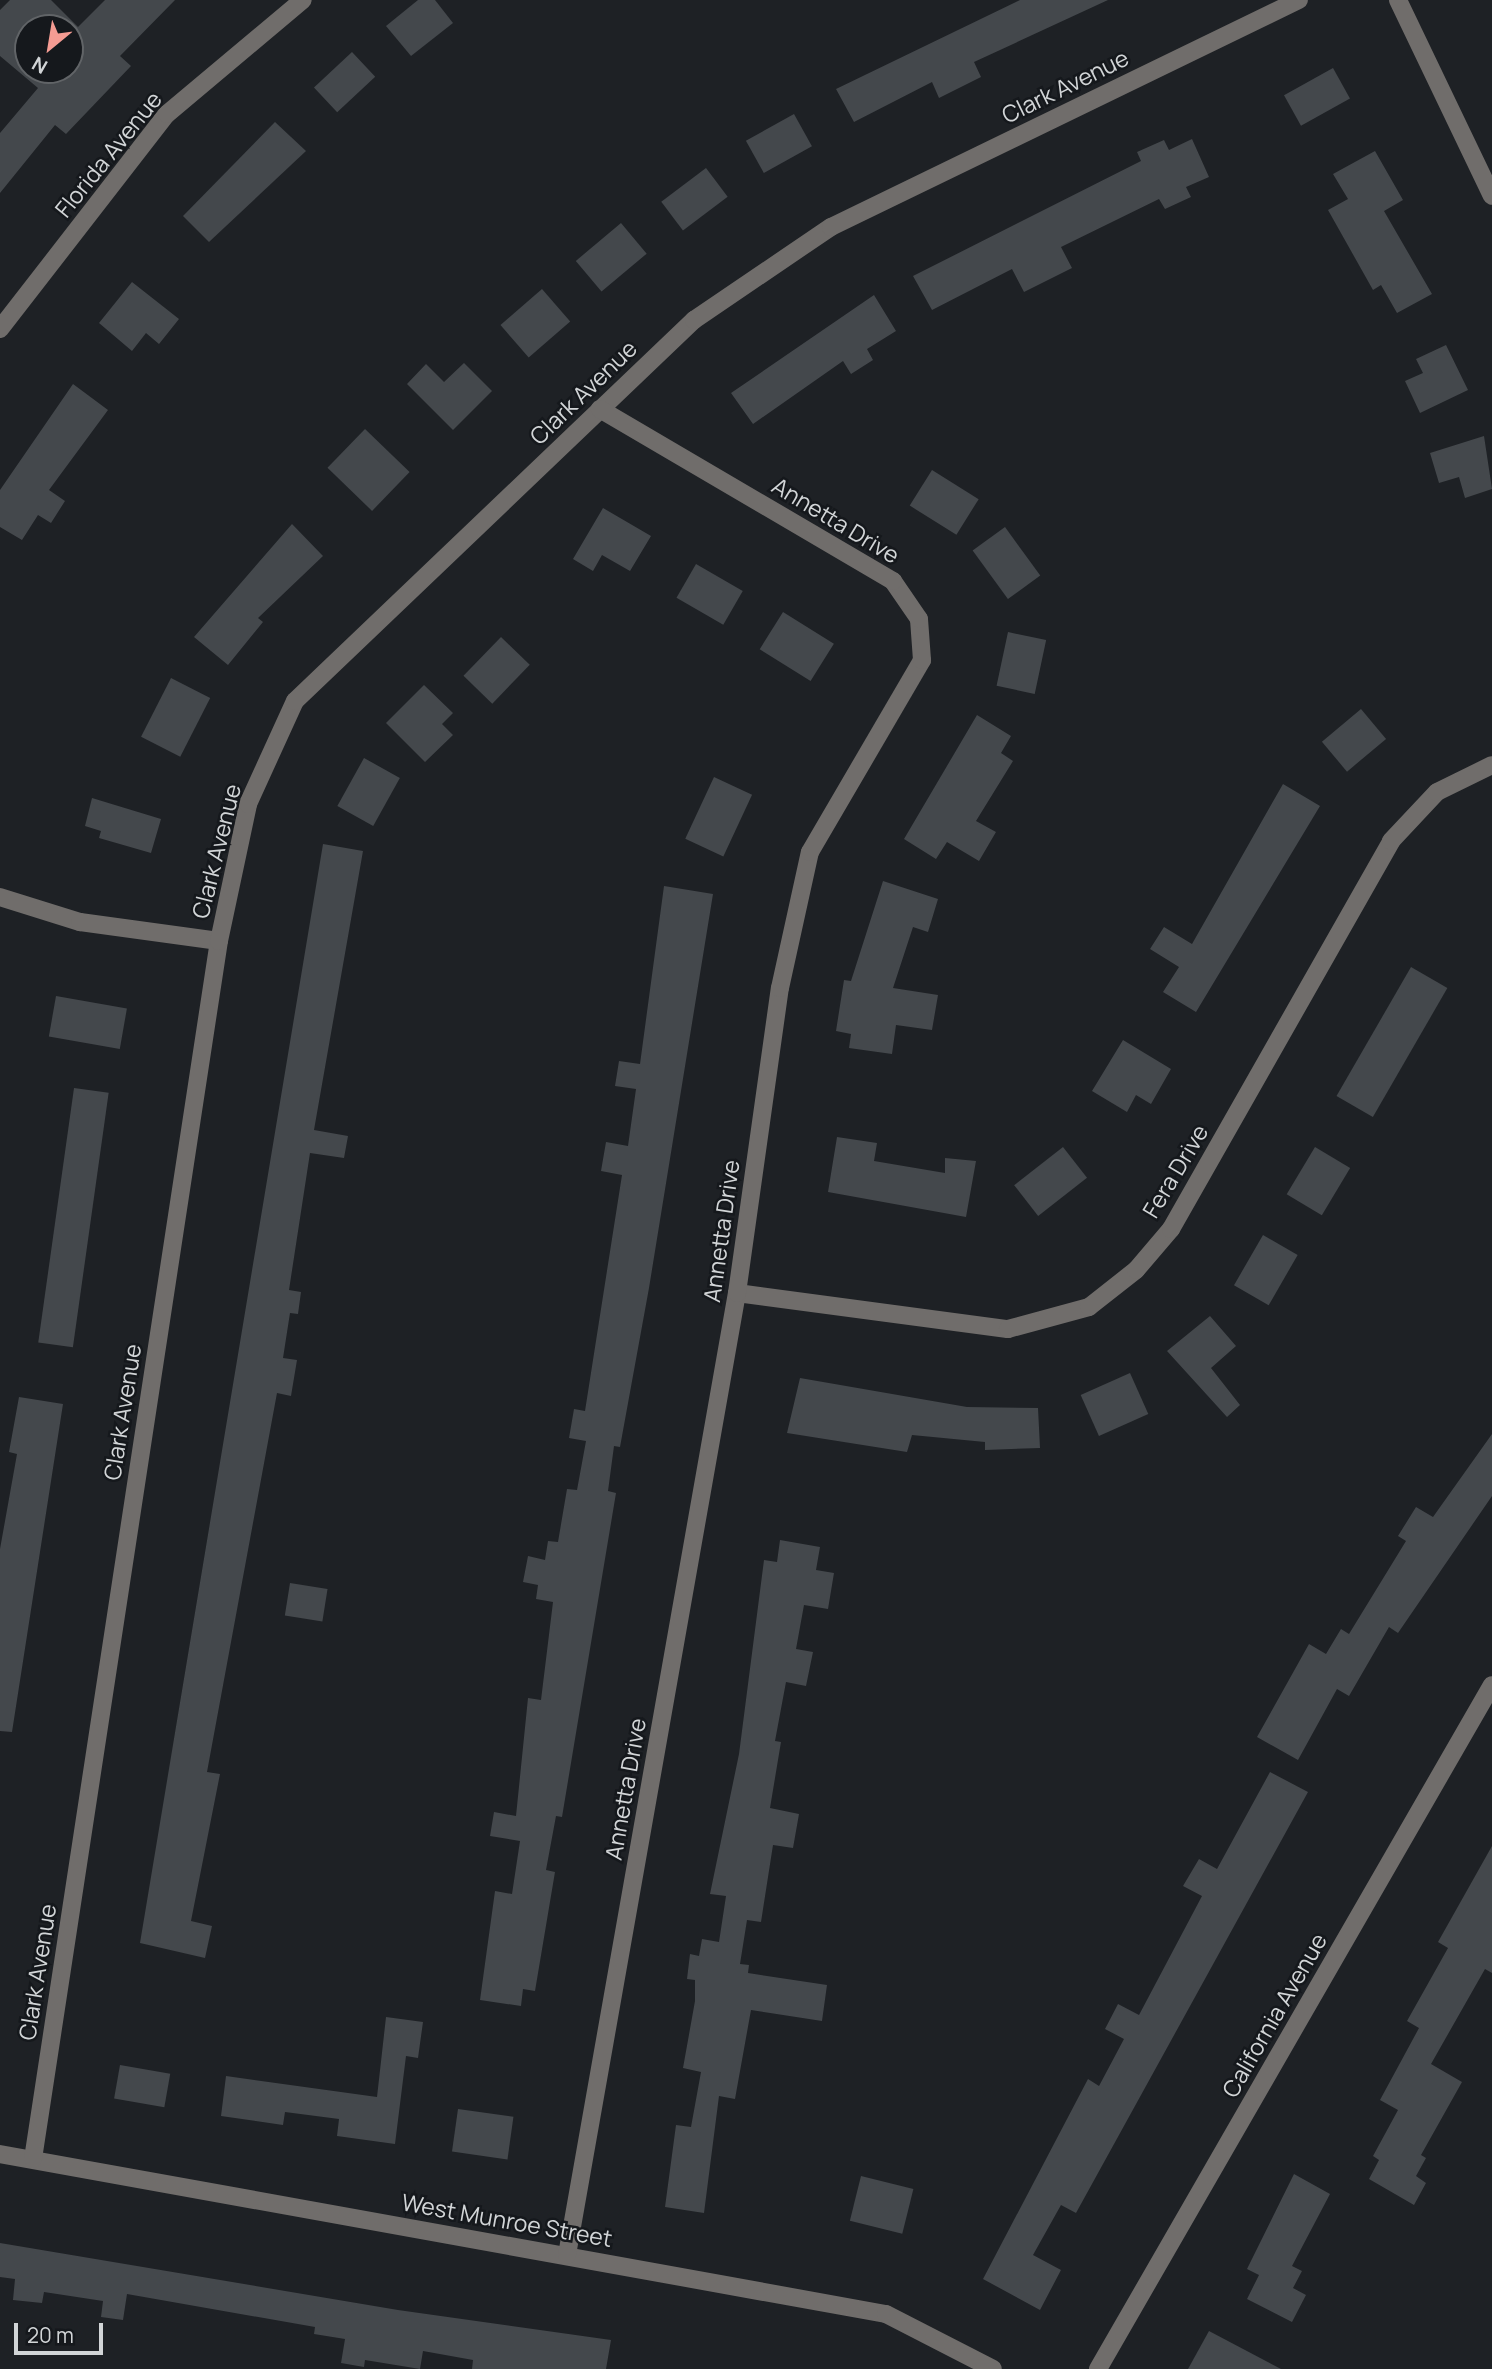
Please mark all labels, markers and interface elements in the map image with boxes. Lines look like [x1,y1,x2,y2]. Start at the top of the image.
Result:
north arrow [14,14,84,84]
street label: Clark Avenue [997,43,1133,129]
text: N [27,51,52,80]
street label: Florida Avenue [49,85,167,223]
street label: Clark Avenue [524,334,642,450]
street label: Annetta Drive [767,471,905,569]
street label: Clark Avenue [186,781,246,921]
street label: Fera Drive [1136,1119,1214,1223]
street label: Annetta Drive [697,1158,745,1304]
street label: Clark Avenue [98,1342,146,1482]
street label: Annetta Drive [599,1716,651,1862]
street label: Clark Avenue [13,1902,61,2042]
street label: California Avenue [1216,1928,1332,2102]
street label: West Munroe Street [400,2188,614,2252]
scale bar [18,2310,107,2354]
text: 20 m [27,2321,74,2349]

